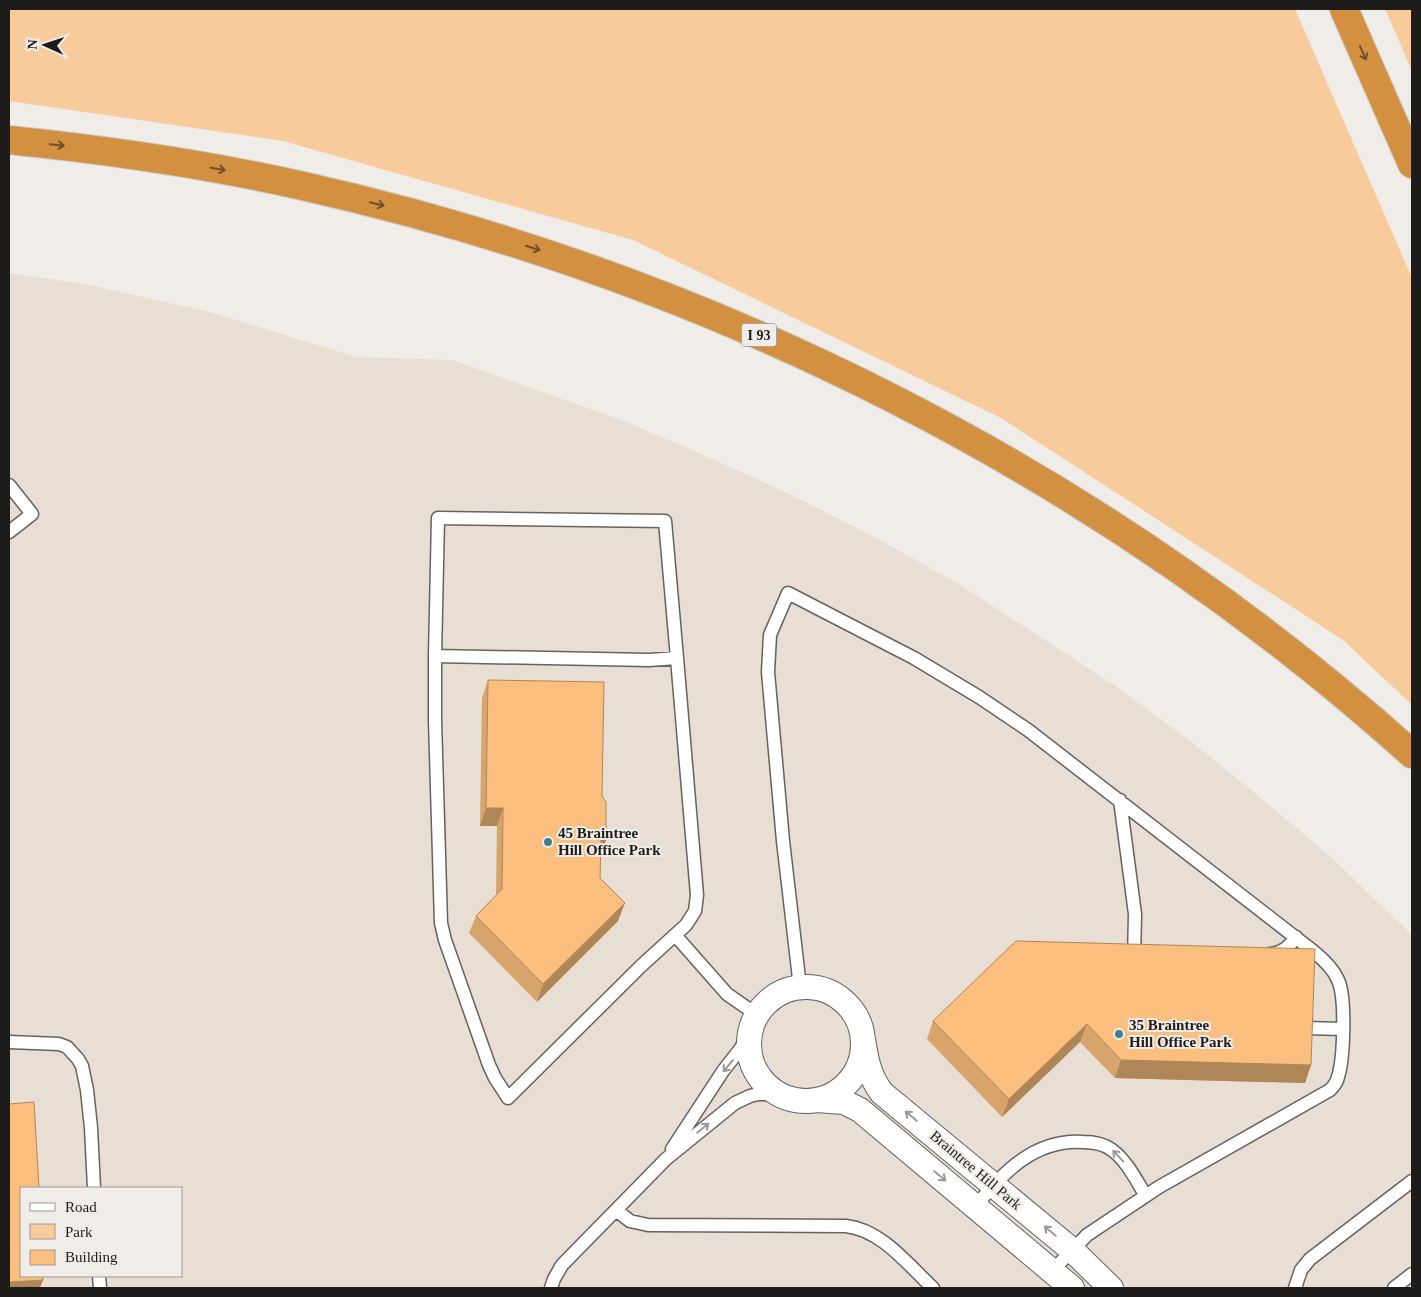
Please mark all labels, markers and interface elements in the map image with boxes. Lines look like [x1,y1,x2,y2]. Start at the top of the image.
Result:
north arrow [20,20,70,70]
text: N [25,39,40,50]
one-way arrow [1359,45,1369,60]
one-way arrow [49,140,65,150]
one-way arrow [210,165,226,174]
one-way arrow [368,200,384,209]
one-way arrow [525,244,541,254]
road number: I 93 [742,324,776,346]
place label: 45 Braintree Hill Office Park [558,825,661,858]
marker: 45 Braintree Hill Office Park [542,836,554,848]
place label: 35 Braintree Hill Office Park [1129,1017,1232,1050]
marker: 35 Braintree Hill Office Park [1113,1028,1125,1040]
one-way arrow [722,1060,733,1073]
one-way arrow [905,1111,918,1122]
one-way arrow [696,1123,709,1134]
street label: Braintree Hill Park [927,1127,1025,1213]
one-way arrow [1112,1150,1124,1162]
one-way arrow [933,1170,946,1181]
legend [20,1187,182,1277]
text: Road [65,1199,97,1215]
text: Park [65,1224,93,1240]
one-way arrow [1043,1226,1056,1237]
text: Building [65,1249,118,1265]

